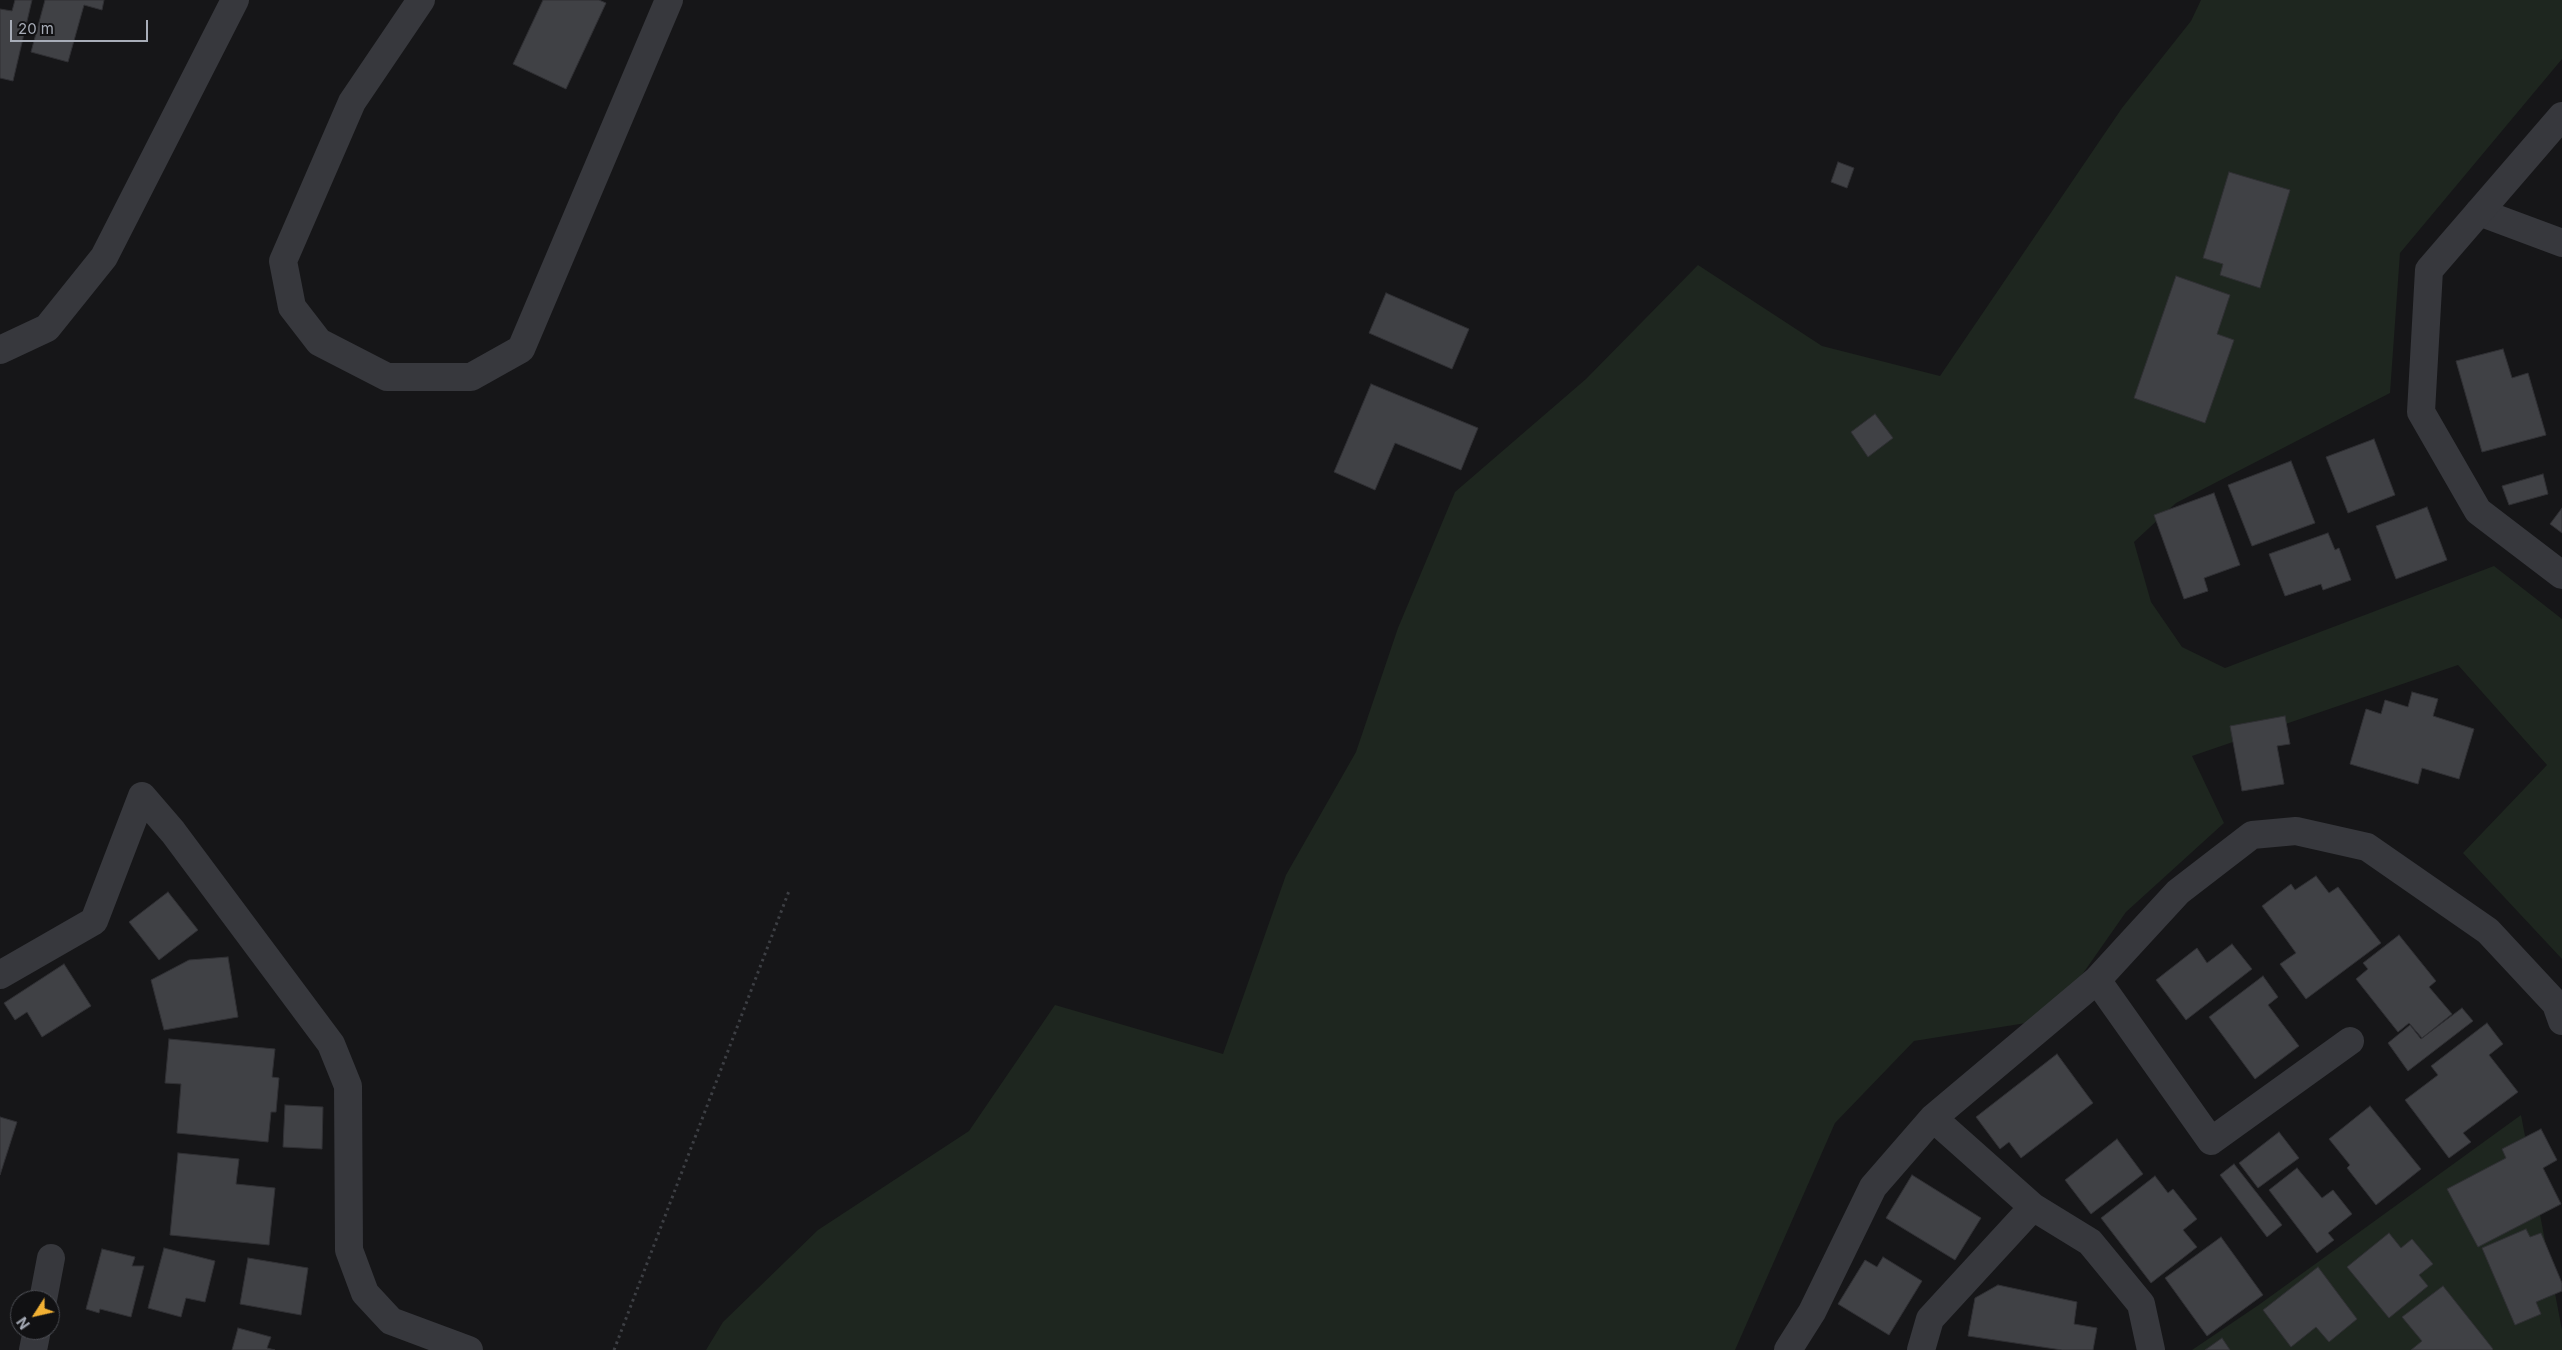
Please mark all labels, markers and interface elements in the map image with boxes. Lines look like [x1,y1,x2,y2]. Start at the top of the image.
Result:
scale bar [12,10,150,42]
text: 20 m [18,19,54,38]
north arrow [10,1290,60,1340]
text: N [13,1314,33,1333]

